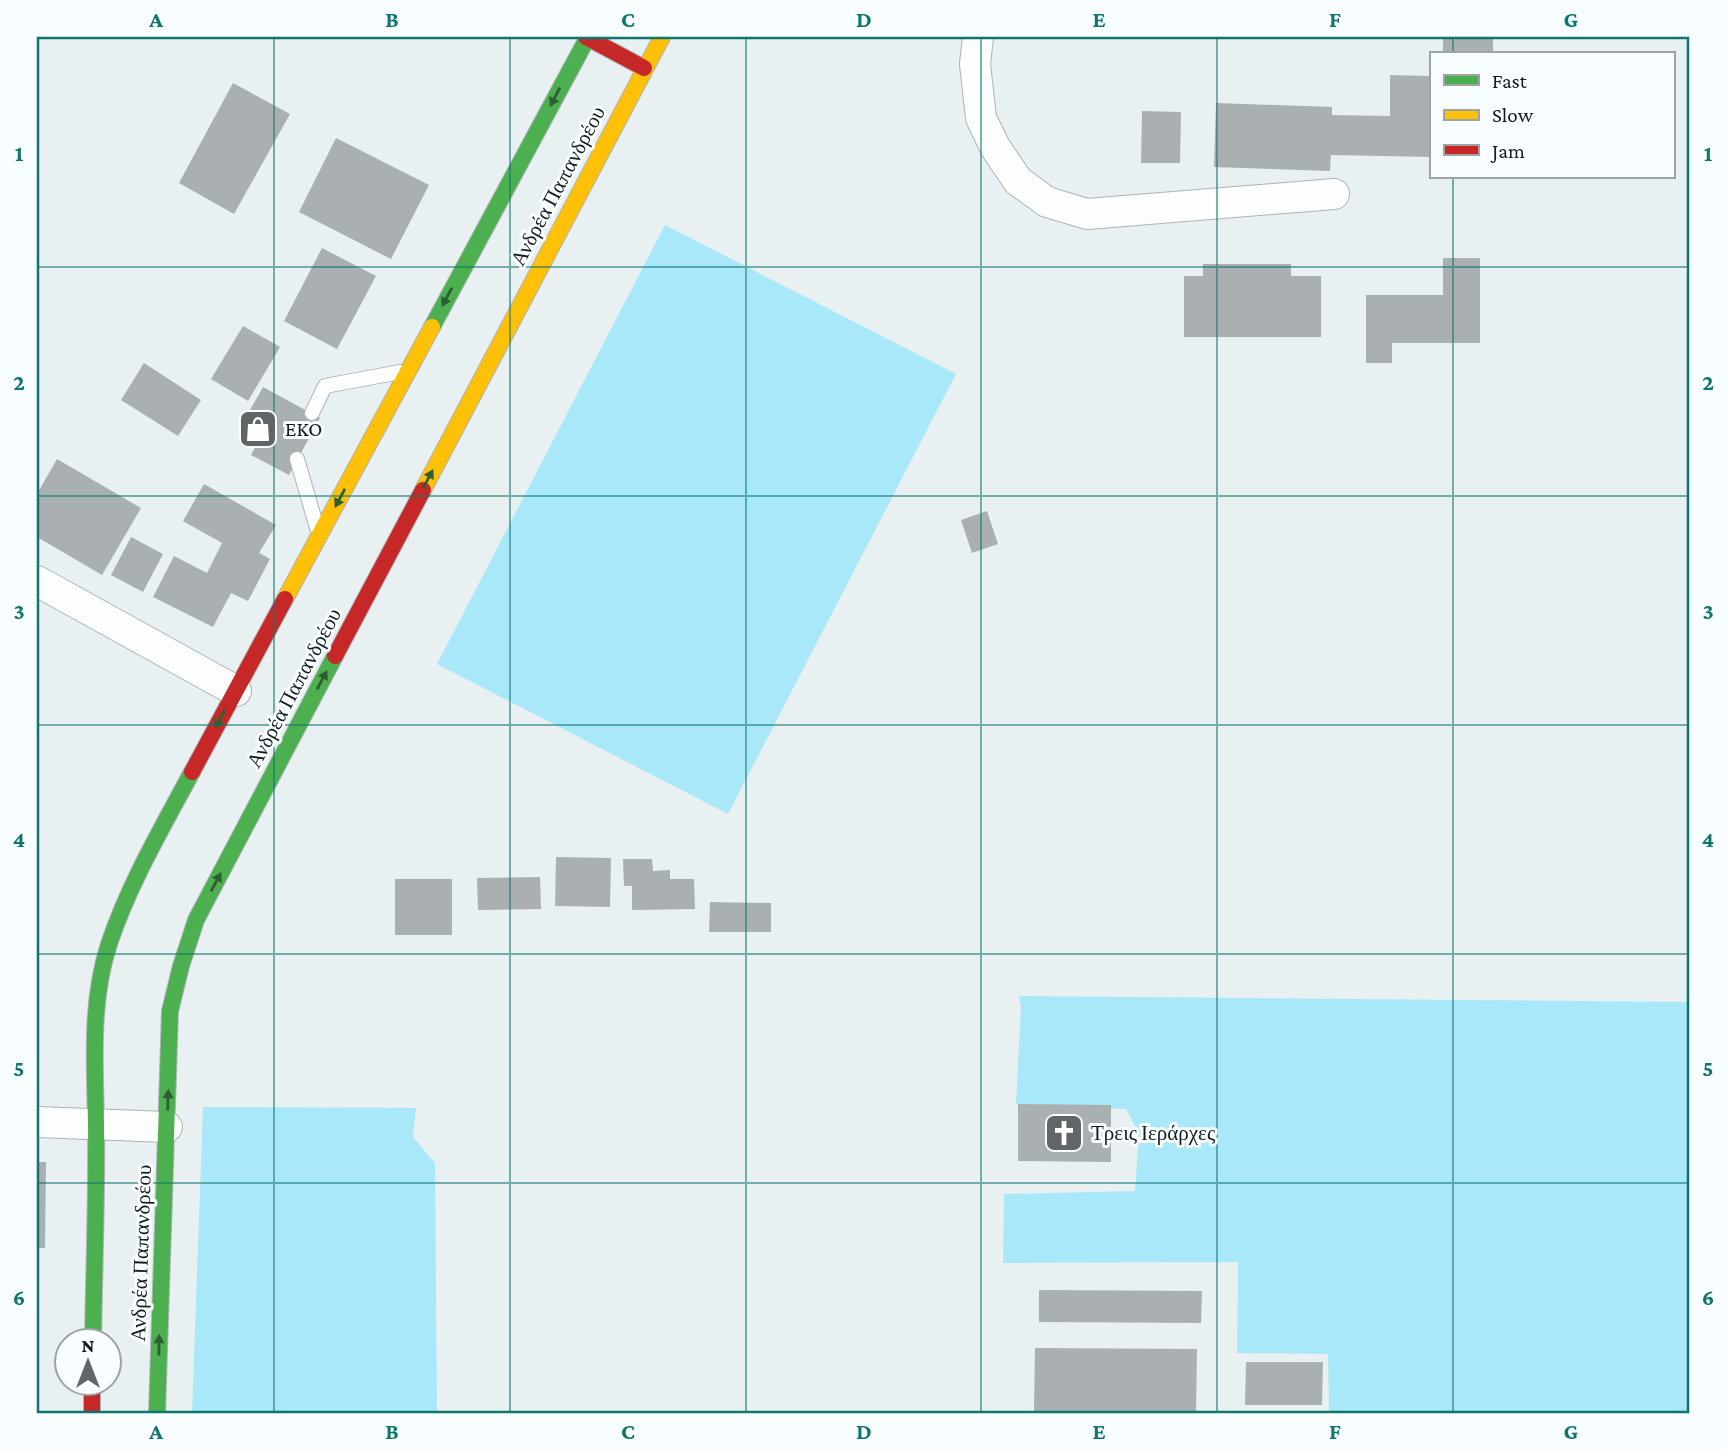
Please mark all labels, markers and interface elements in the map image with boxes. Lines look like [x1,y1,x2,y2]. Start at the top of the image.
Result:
text: A [148,6,163,32]
text: B [385,6,399,32]
text: C [621,6,635,32]
text: D [856,6,872,32]
text: E [1092,6,1106,32]
text: F [1329,6,1341,32]
text: G [1564,6,1579,32]
legend [1430,52,1674,178]
text: Fast [1492,69,1528,93]
one-way arrow [549,87,561,107]
street label: Ανδρέα Παπανδρέου [506,102,610,270]
text: Slow [1492,103,1534,127]
text: Jam [1490,139,1525,163]
text: 1 [15,140,24,166]
text: 1 [1704,140,1713,166]
one-way arrow [442,287,453,307]
text: 2 [13,369,25,395]
text: 2 [1702,369,1714,395]
shop icon: EKO [237,408,279,450]
place label: EKO [285,417,322,441]
one-way arrow [422,469,434,489]
one-way arrow [334,488,346,507]
text: 3 [13,598,25,624]
text: 3 [1702,598,1714,624]
street label: Ανδρέα Παπανδρέου [242,604,346,772]
one-way arrow [316,670,328,690]
one-way arrow [214,710,226,729]
text: 4 [13,826,25,852]
text: 4 [1702,826,1714,852]
one-way arrow [210,871,222,891]
text: 5 [13,1055,25,1081]
text: 5 [1702,1055,1714,1081]
one-way arrow [162,1089,174,1111]
church icon: Τρεις Ιεράρχες [1043,1112,1085,1154]
place label: Τρεις Ιεράρχες [1091,1121,1216,1145]
street label: Ανδρέα Παπανδρέου [126,1164,156,1342]
text: 6 [13,1284,25,1310]
text: 6 [1702,1284,1714,1310]
north arrow [52,1328,122,1398]
one-way arrow [153,1334,165,1356]
text: N [82,1335,95,1356]
text: A [148,1418,163,1444]
text: B [385,1418,399,1444]
text: C [621,1418,635,1444]
text: D [856,1418,872,1444]
text: E [1092,1418,1106,1444]
text: F [1329,1418,1341,1444]
text: G [1564,1418,1579,1444]

